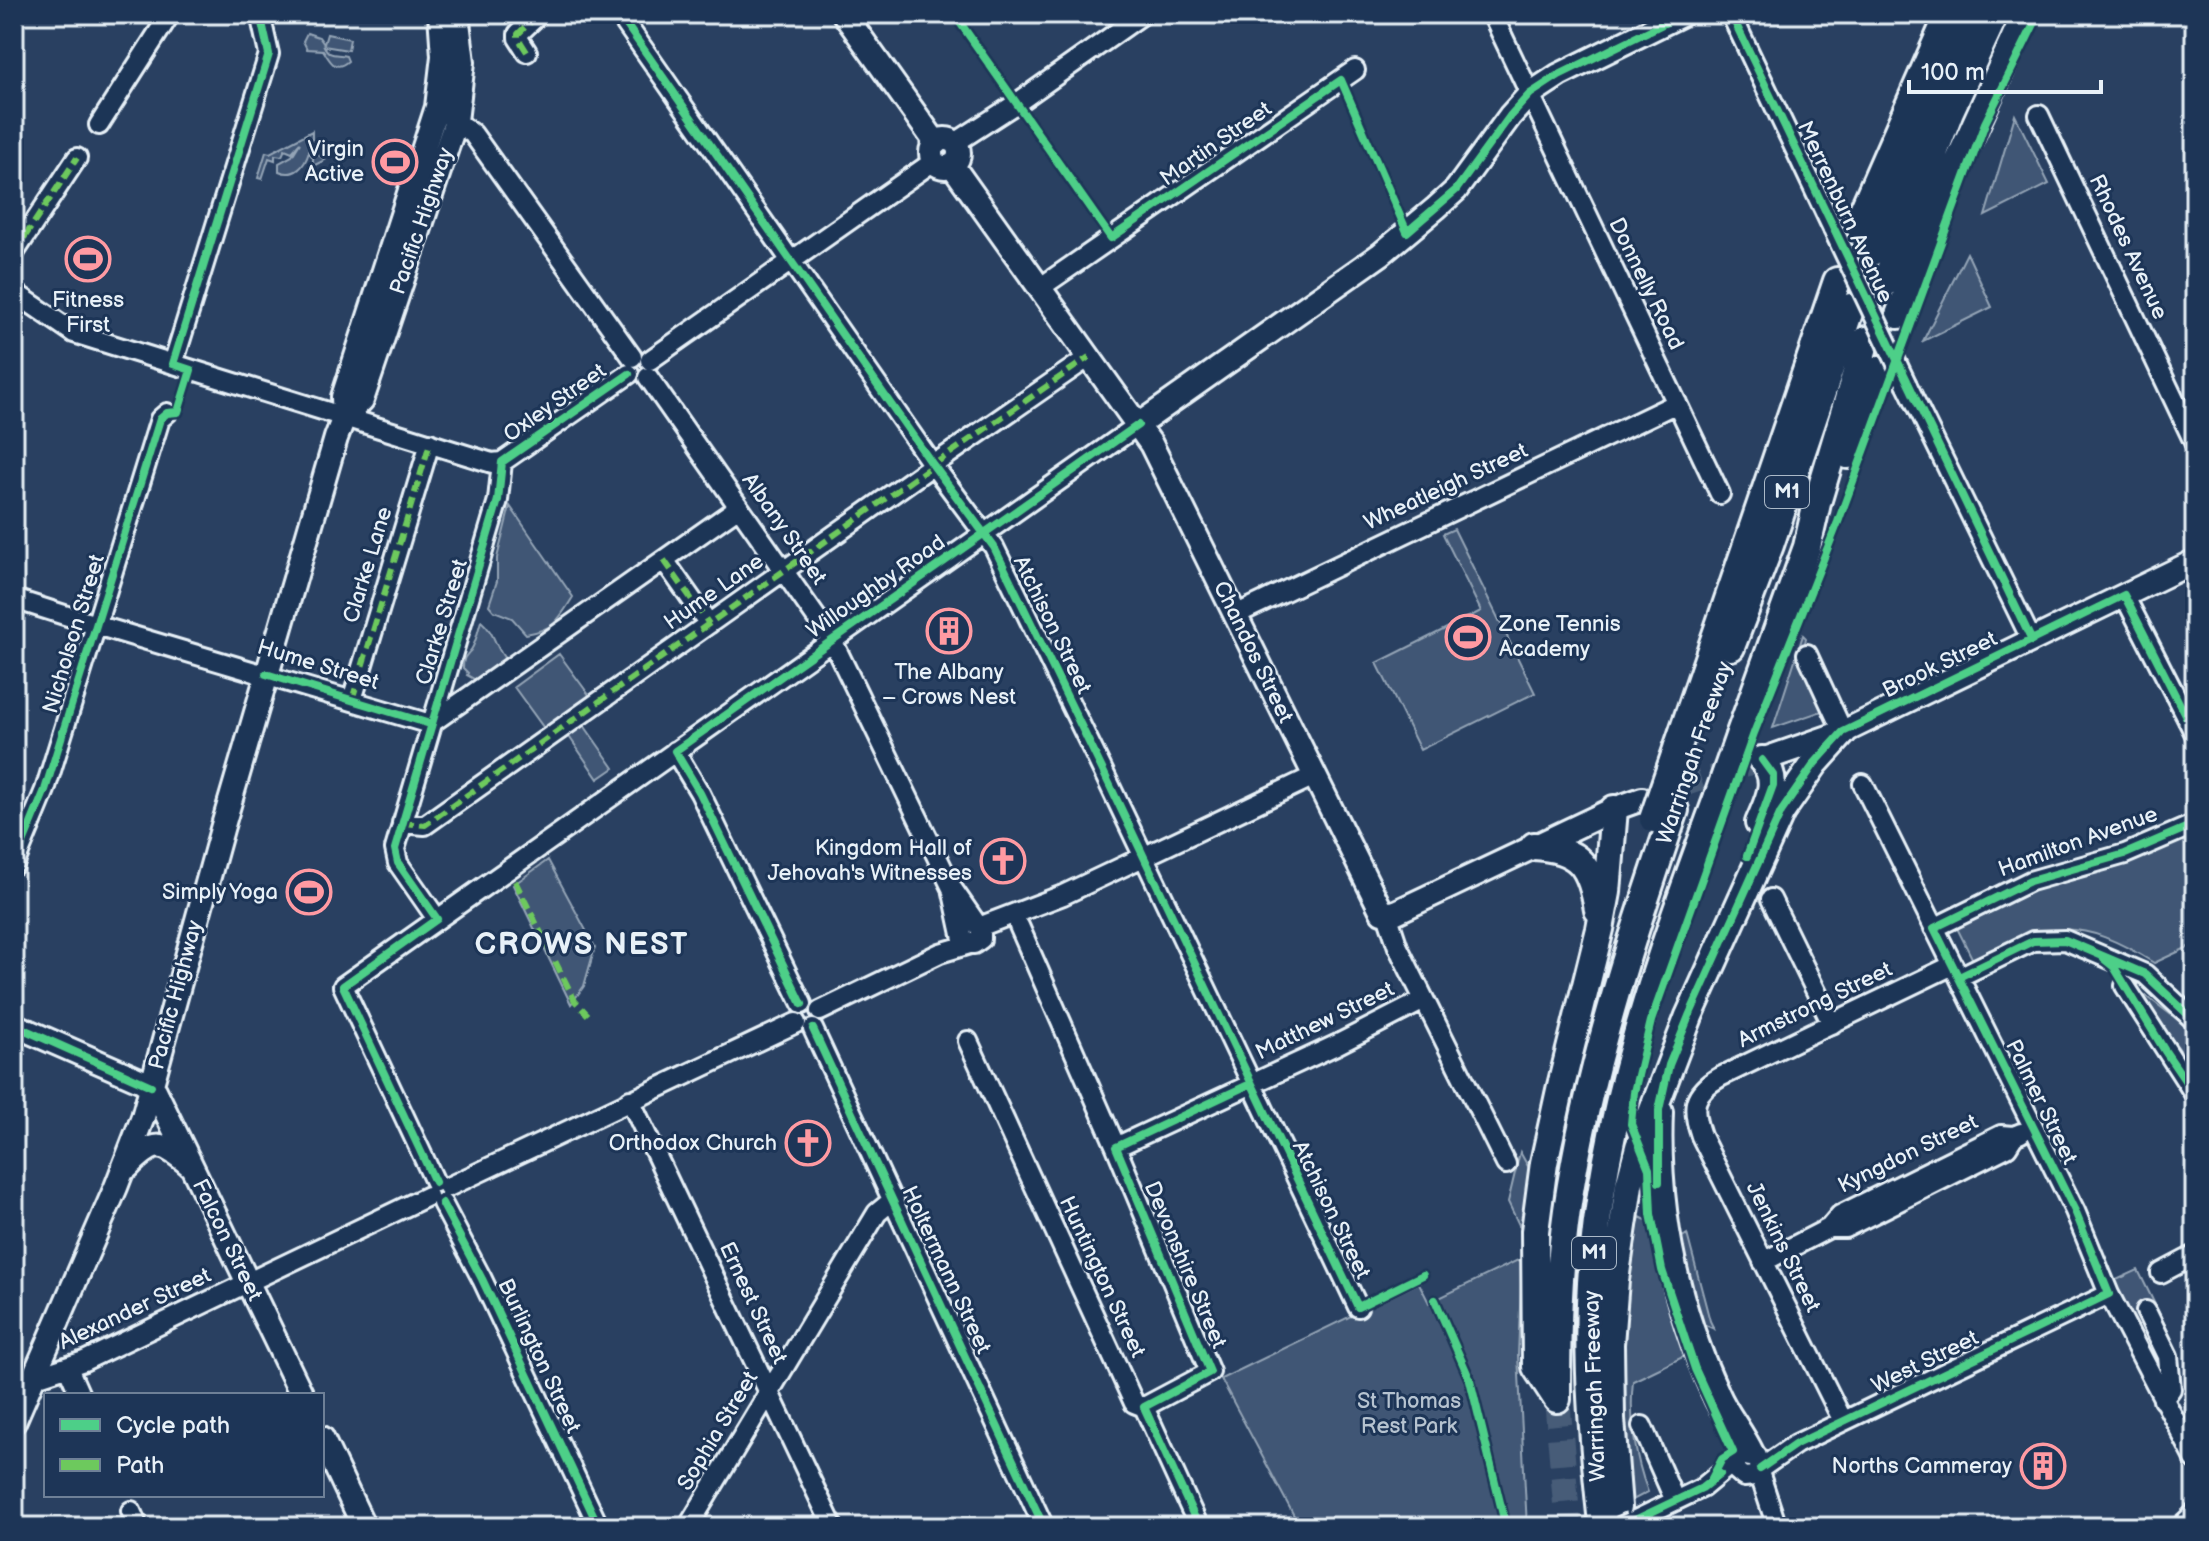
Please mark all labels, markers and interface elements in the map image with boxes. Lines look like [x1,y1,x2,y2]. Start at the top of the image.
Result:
scale bar [1909,44,2101,94]
text: 100 m [1921,58,1985,87]
street label: Martin Street [1155,96,1277,192]
street label: Merrenburn Avenue [1791,117,1899,307]
place label: Virgin Active [305,136,364,188]
sports icon: Virgin Active [371,138,419,186]
street label: Pacific Highway [384,144,460,298]
street label: Rhodes Avenue [2083,170,2173,324]
street label: Donnelly Road [1602,214,1690,354]
sports icon: Fitness First [64,235,112,283]
place label: Fitness First [52,287,124,339]
street label: Oxley Street [498,358,612,448]
street label: Wheatleigh Street [1360,437,1532,537]
street label: Albany Street [736,468,832,590]
road number: M1 [1765,476,1809,508]
street label: Clarke Lane [338,504,398,626]
street label: Willoughby Road [801,529,951,645]
street label: Hume Lane [659,548,769,636]
street label: Nicholson Street [37,551,111,717]
street label: Atchison Street [1007,552,1097,699]
street label: Clarke Street [410,556,474,688]
street label: Chandos Street [1207,577,1299,728]
building icon: The Albany – Crows Nest [925,607,973,655]
place label: Zone Tennis Academy [1498,611,1621,663]
sports icon: Zone Tennis Academy [1444,613,1492,661]
street label: Brook Street [1878,626,2002,704]
street label: Hume Street [254,634,382,696]
street label: Warringah Freeway [1651,658,1739,848]
place label: The Albany – Crows Nest [882,659,1016,711]
street label: Hamilton Avenue [1995,801,2161,883]
place label: Kingdom Hall of Jehovah's Witnesses [767,835,972,887]
church icon: Kingdom Hall of Jehovah's Witnesses [979,837,1027,885]
sports icon: Simply Yoga [285,868,333,916]
place label: Simply Yoga [162,879,278,906]
street label: Pacific Highway [143,917,209,1073]
district label: CROWS NEST [475,927,689,963]
street label: Armstrong Street [1733,956,1897,1054]
street label: Matthew Street [1251,976,1399,1066]
street label: Palmer Street [1999,1035,2083,1169]
street label: Kyngdon Street [1834,1108,1983,1200]
church icon: Orthodox Church [784,1119,832,1167]
place label: Orthodox Church [609,1130,777,1157]
street label: Atchison Street [1286,1137,1376,1284]
street label: Falcon Street [186,1175,268,1306]
street label: Jenkins Street [1740,1177,1826,1317]
street label: Devonshire Street [1138,1178,1232,1353]
street label: Holtermann Street [895,1182,997,1358]
street label: Huntington Street [1053,1192,1151,1362]
road number: M1 [1572,1237,1616,1269]
street label: Ernest Street [713,1238,793,1368]
street label: Alexander Street [55,1262,216,1356]
street label: Burlington Street [491,1274,587,1438]
street label: Warringah Freeway [1578,1290,1612,1482]
street label: West Street [1867,1324,1983,1399]
street label: Sophia Street [672,1366,764,1495]
park label: St Thomas Rest Park [1357,1388,1461,1440]
legend [44,1393,324,1497]
text: Cycle path [116,1411,230,1440]
building icon: Norths Cammeray [2019,1442,2067,1490]
text: Path [116,1451,164,1480]
place label: Norths Cammeray [1832,1453,2012,1480]

